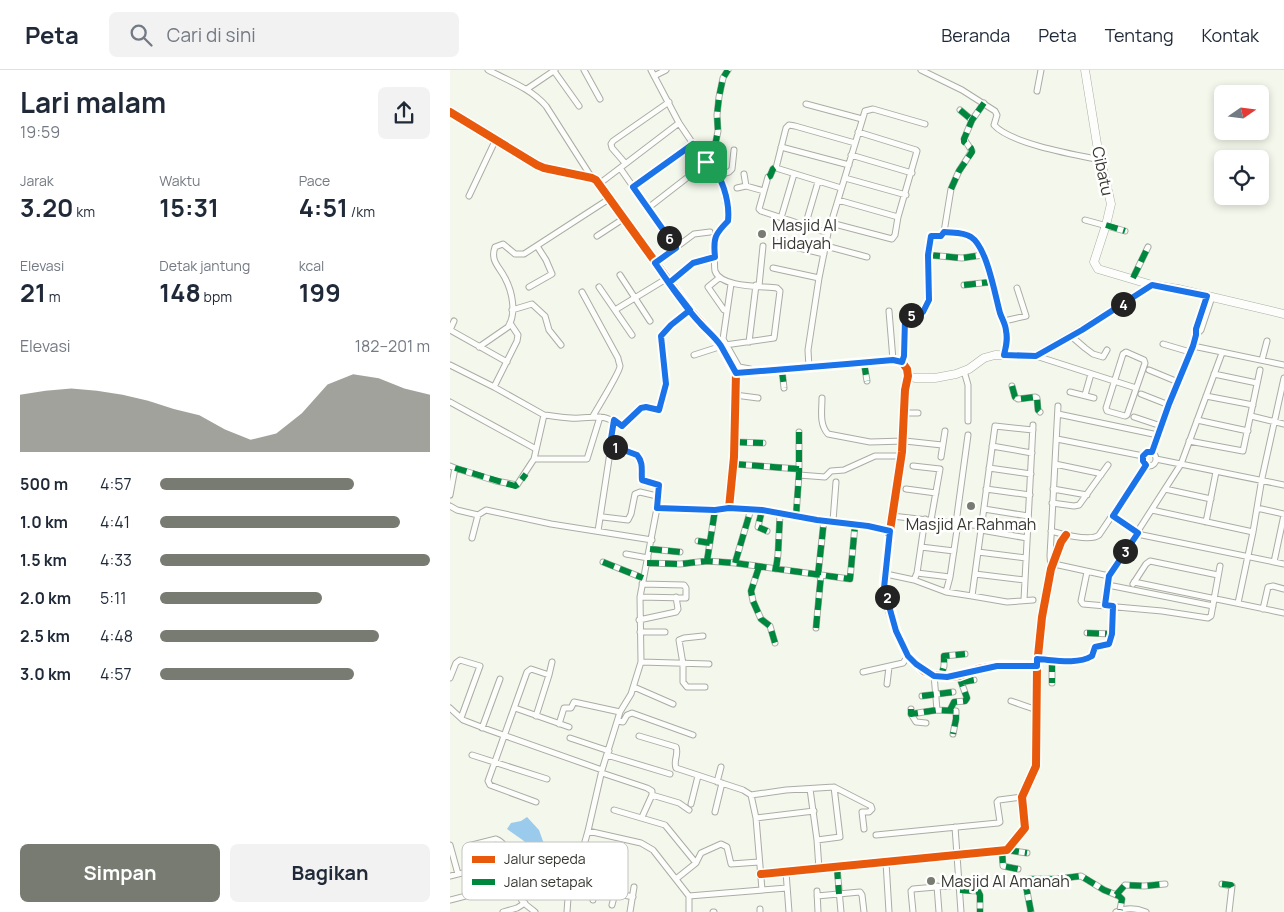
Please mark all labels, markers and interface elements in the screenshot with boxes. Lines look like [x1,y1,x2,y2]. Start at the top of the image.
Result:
search box [109,12,459,57]
text: Peta [25,18,79,51]
icon: search [127,21,155,49]
text: Cari di sini [167,22,256,48]
text: Beranda [941,23,1010,47]
text: Peta [1038,23,1077,47]
text: Tentang [1105,23,1174,47]
text: Kontak [1202,23,1259,47]
text: Lari malam [20,83,166,121]
north arrow [1214,85,1269,140]
map controls [1214,85,1269,205]
button: share [378,87,430,139]
text: 19:59 [20,121,60,143]
pin [685,141,727,183]
street label: Cibatu [1087,145,1119,197]
icon: arrive [692,148,720,176]
button: locate [1214,150,1269,205]
text: Jarak [20,171,54,190]
text: Waktu [159,171,200,190]
text: Pace [299,171,330,190]
text: 3.20 [20,190,73,225]
text: 15:31 [159,190,219,225]
text: 4:51 [299,190,348,225]
text: km [73,202,95,221]
text: /km [348,202,375,221]
place label: Masjid Al Hidayah [772,214,837,254]
pin: 6 [656,226,682,250]
marker: Masjid Al Hidayah [756,228,768,240]
text: 6 [665,229,674,248]
text: Elevasi [20,256,64,275]
text: Detak jantung [159,256,250,275]
text: kcal [299,256,324,275]
text: 21 [20,275,46,310]
text: 148 [159,275,201,310]
text: 199 [299,275,341,310]
text: m [46,287,61,306]
text: bpm [201,287,232,306]
pin: 4 [1110,292,1136,316]
text: 4 [1119,295,1128,314]
pin: 5 [898,302,924,328]
text: 5 [907,306,916,325]
text: Elevasi [20,335,71,357]
text: 182–201 m [355,335,430,357]
pin: 1 [602,434,628,460]
text: 1 [612,438,619,457]
text: 500 m [20,473,68,495]
text: 4:57 [100,473,132,495]
marker: Masjid Ar Rahmah [965,500,977,512]
text: 1.0 km [20,511,68,533]
text: 4:41 [100,511,130,533]
place label: Masjid Ar Rahmah [906,513,1036,535]
pin: 3 [1112,538,1138,564]
text: 3 [1121,542,1130,561]
text: 1.5 km [20,549,67,571]
text: 4:33 [100,549,132,571]
pin: 2 [874,584,900,610]
text: 2.0 km [20,587,71,609]
text: 5:11 [100,587,127,609]
text: 2 [883,588,892,607]
text: 2.5 km [20,625,70,647]
text: 4:48 [100,625,133,647]
text: 3.0 km [20,663,71,685]
text: 4:57 [100,663,132,685]
legend [462,842,628,900]
button: Simpan [20,844,220,902]
button: Bagikan [230,844,430,902]
text: Jalur sepeda [504,849,586,868]
place label: Masjid Al Amanah [941,870,1070,892]
text: Jalan setapak [504,872,593,891]
marker: Masjid Al Amanah [925,875,937,887]

